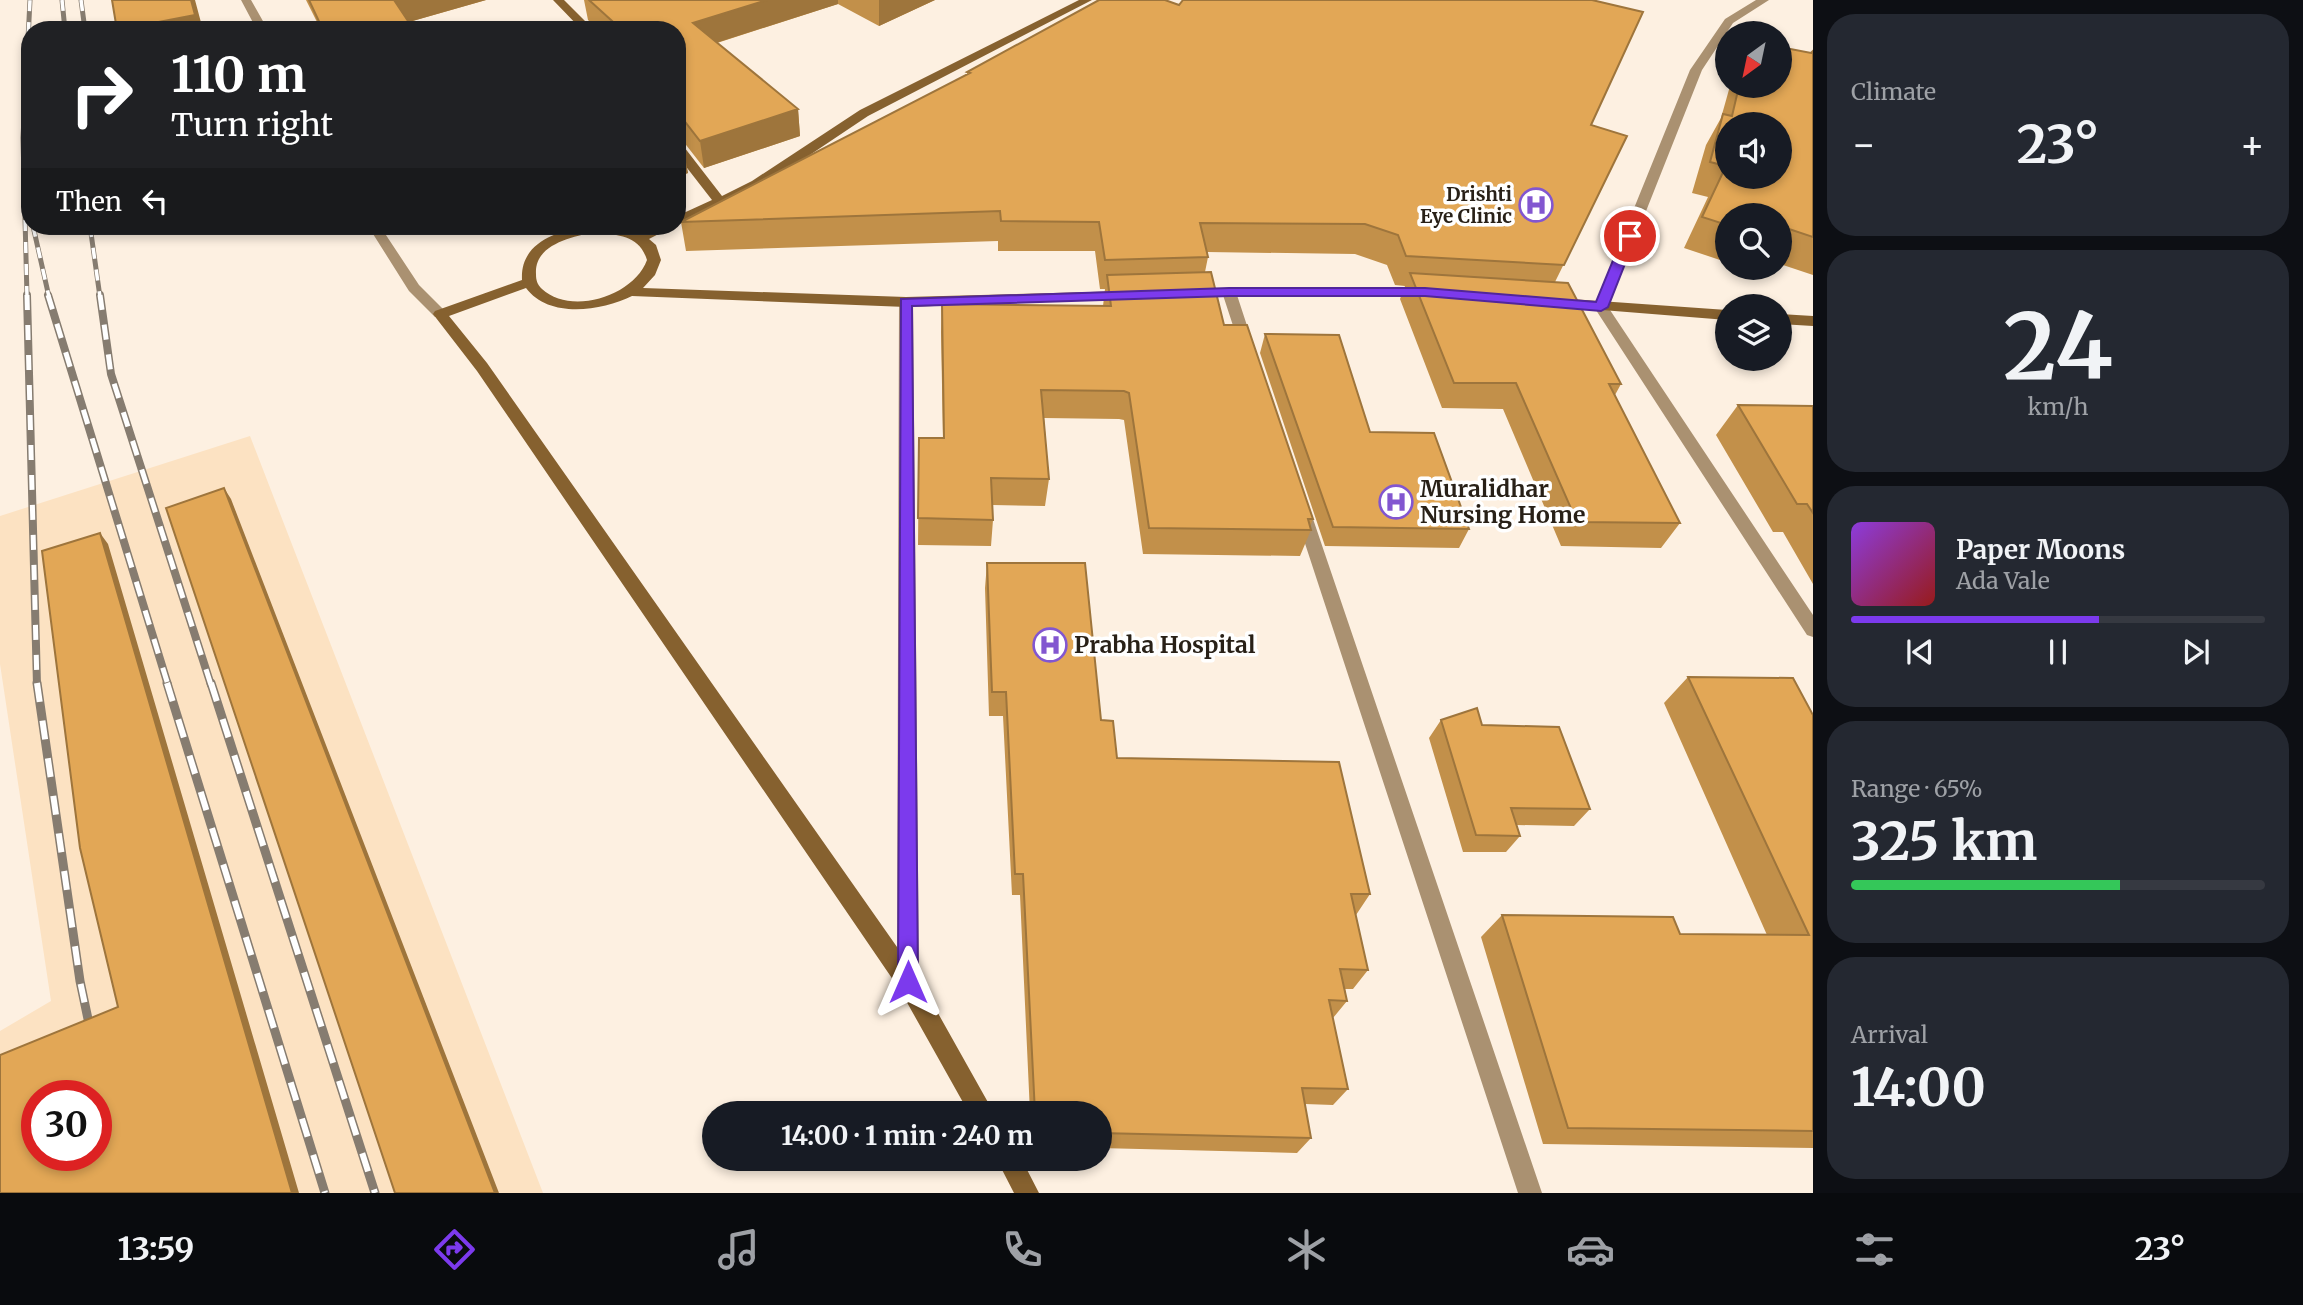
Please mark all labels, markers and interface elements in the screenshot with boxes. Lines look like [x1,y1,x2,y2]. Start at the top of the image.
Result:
north arrow [1715,21,1792,98]
map controls [1715,21,1792,371]
text: 110 m [171,44,306,105]
icon: right [56,49,147,140]
text: Climate [1851,77,1936,106]
text: Turn right [171,105,333,145]
button: sound [1715,112,1792,189]
text: 23° [2017,112,2099,177]
text: − [1851,121,1876,168]
text: + [2240,121,2265,168]
icon: left [136,182,174,220]
place label: Drishti Eye Clinic [1420,182,1512,228]
text: Then [56,185,122,218]
hospital icon: Drishti Eye Clinic [1517,186,1555,224]
button: search [1715,203,1792,280]
pin [1600,206,1660,266]
icon: arrive [1611,217,1649,255]
text: 24 [2003,289,2113,404]
button: layers [1715,294,1792,371]
text: km/h [2028,392,2088,421]
place label: Muralidhar Nursing Home [1420,474,1585,529]
hospital icon: Muralidhar Nursing Home [1377,483,1415,521]
text: Paper Moons [1956,533,2125,566]
text: Ada Vale [1956,566,2050,595]
hospital icon: Prabha Hospital [1031,626,1069,664]
place label: Prabha Hospital [1074,630,1256,659]
icon: previous [1901,633,1939,671]
icon: pause [2039,633,2077,671]
icon: next [2177,633,2215,671]
text: Range · 65% [1851,774,1983,803]
text: 325 km [1851,809,2037,874]
position arrow [871,945,945,1019]
text: Arrival [1851,1020,1928,1049]
text: 14:00 [1851,1055,1986,1120]
speed limit sign: 30 [21,1080,112,1171]
text: 14:00 · 1 min · 240 m [781,1119,1033,1152]
icon: directions [430,1225,479,1274]
icon: music [714,1225,763,1274]
icon: phone [998,1225,1047,1274]
icon: climate [1282,1225,1331,1274]
icon: car [1566,1225,1615,1274]
icon: filters [1850,1225,1899,1274]
text: 13:59 [118,1229,194,1269]
text: 23° [2135,1229,2185,1269]

